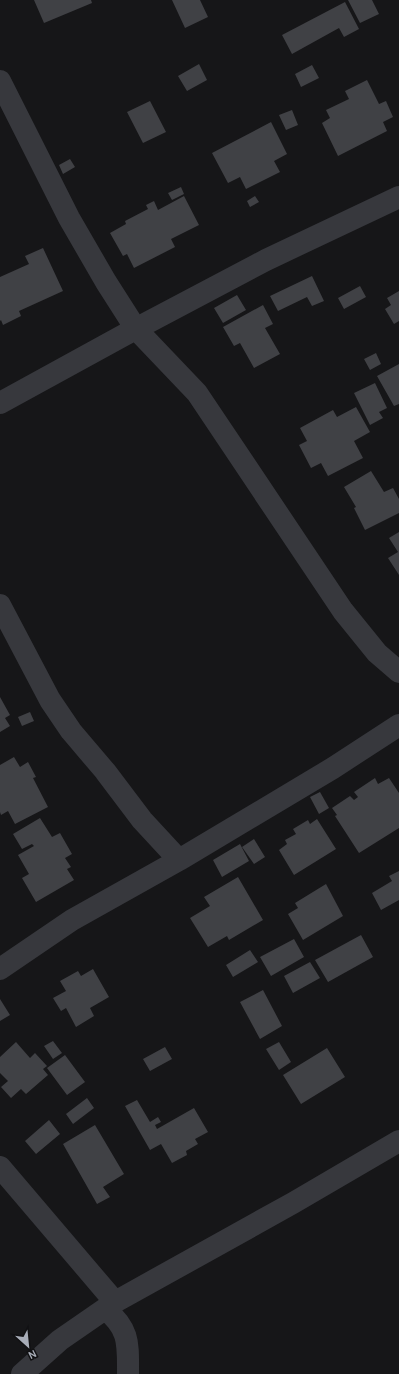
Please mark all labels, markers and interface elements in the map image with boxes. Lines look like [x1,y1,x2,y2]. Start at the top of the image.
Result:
north arrow [8,1326,48,1366]
text: N [26,1347,39,1362]

